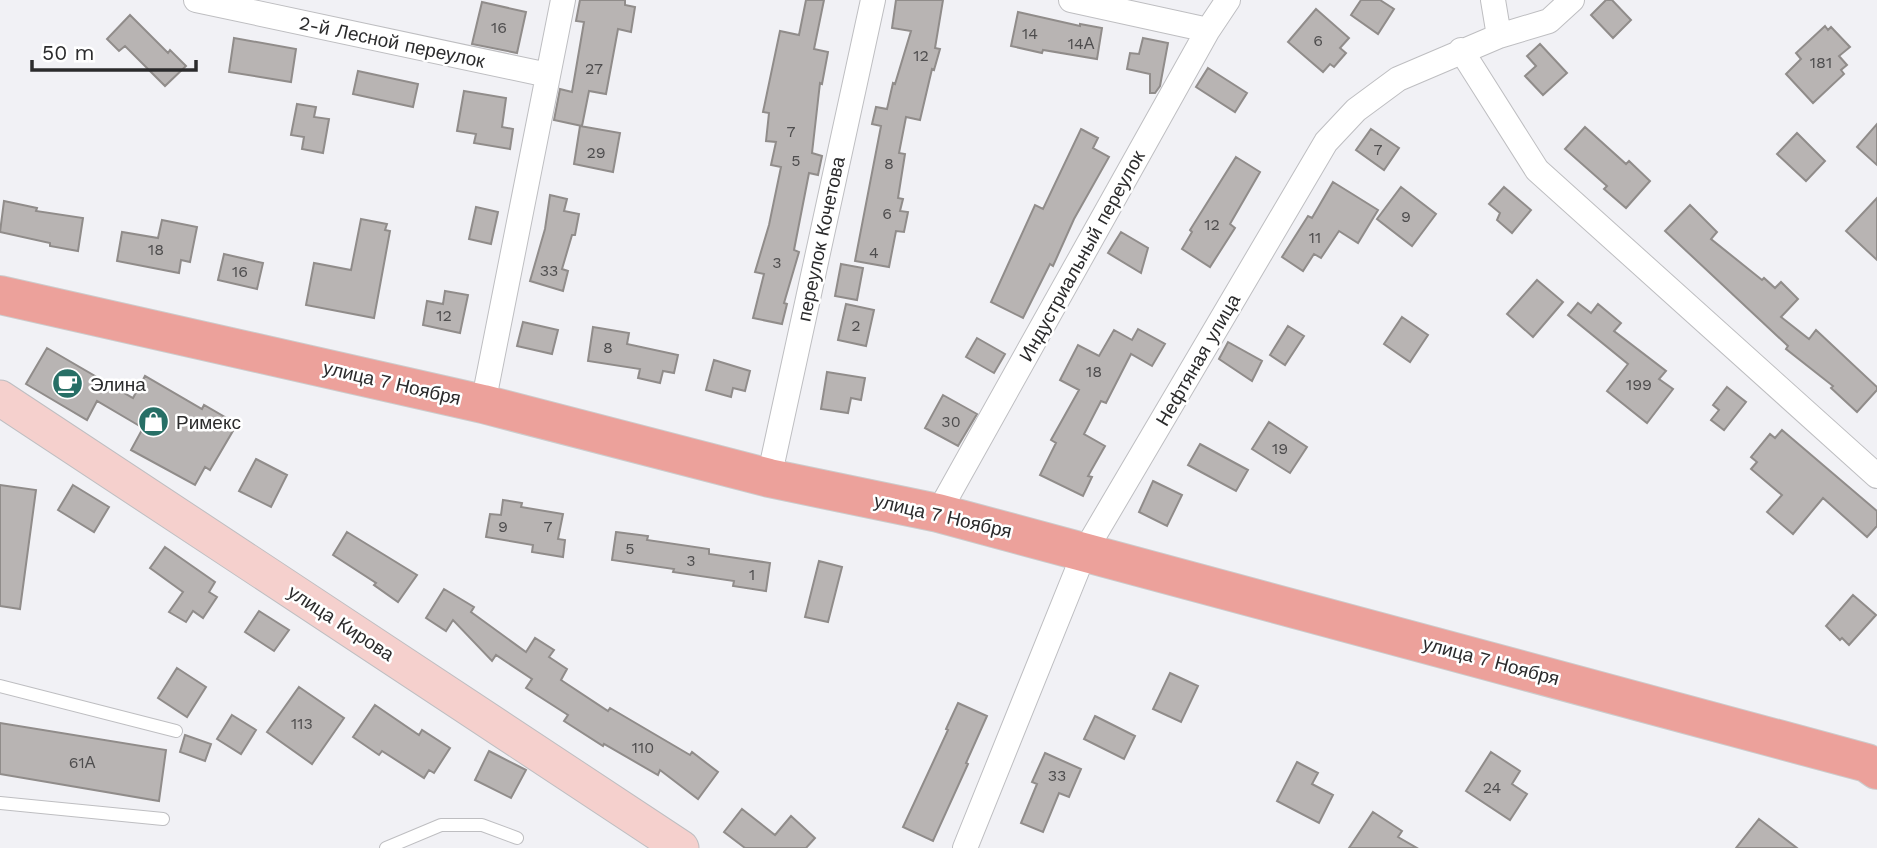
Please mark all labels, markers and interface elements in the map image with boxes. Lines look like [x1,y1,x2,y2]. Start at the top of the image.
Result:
street label: 2-й Лесной переулок [297,11,488,73]
house number: 16 [491,18,507,37]
house number: 14 [1022,24,1038,43]
scale bar [32,28,196,72]
house number: 6 [1313,31,1323,50]
house number: 14А [1068,34,1095,53]
text: 50 m [42,40,94,65]
house number: 12 [913,46,929,65]
house number: 181 [1810,53,1832,72]
house number: 27 [585,59,603,78]
house number: 7 [787,122,796,141]
house number: 7 [1374,140,1383,159]
house number: 29 [586,143,606,162]
street label: Индустриальный переулок [1014,146,1150,366]
house number: 5 [791,151,801,170]
street label: переулок Кочетова [792,154,850,324]
house number: 8 [884,154,894,173]
house number: 6 [882,204,892,223]
house number: 9 [1401,207,1411,226]
house number: 12 [1204,215,1220,234]
house number: 11 [1309,228,1321,247]
house number: 18 [148,240,164,259]
house number: 4 [869,243,879,262]
house number: 3 [772,253,782,272]
house number: 33 [540,261,558,280]
house number: 16 [232,262,248,281]
street label: Нефтяная улица [1151,290,1245,430]
house number: 12 [436,306,452,325]
house number: 2 [851,316,861,335]
house number: 8 [603,338,613,357]
street label: улица 7 Ноября [321,356,463,410]
house number: 18 [1086,362,1102,381]
cafe icon: Элина [50,367,84,401]
place label: Элина [90,373,146,396]
house number: 199 [1626,375,1652,394]
shop icon: Римекс [136,405,170,439]
place label: Римекс [176,411,241,434]
house number: 30 [941,412,961,431]
house number: 19 [1272,439,1288,458]
street label: улица 7 Ноября [872,489,1014,543]
house number: 9 [498,517,508,536]
house number: 7 [544,517,553,536]
house number: 5 [625,539,635,558]
house number: 3 [686,551,696,570]
house number: 1 [749,565,755,584]
street label: улица Кирова [284,580,399,666]
street label: улица 7 Ноября [1420,632,1562,690]
house number: 113 [291,714,313,733]
house number: 110 [632,738,654,757]
house number: 61А [69,753,96,772]
house number: 33 [1048,766,1066,785]
house number: 24 [1483,778,1502,797]

